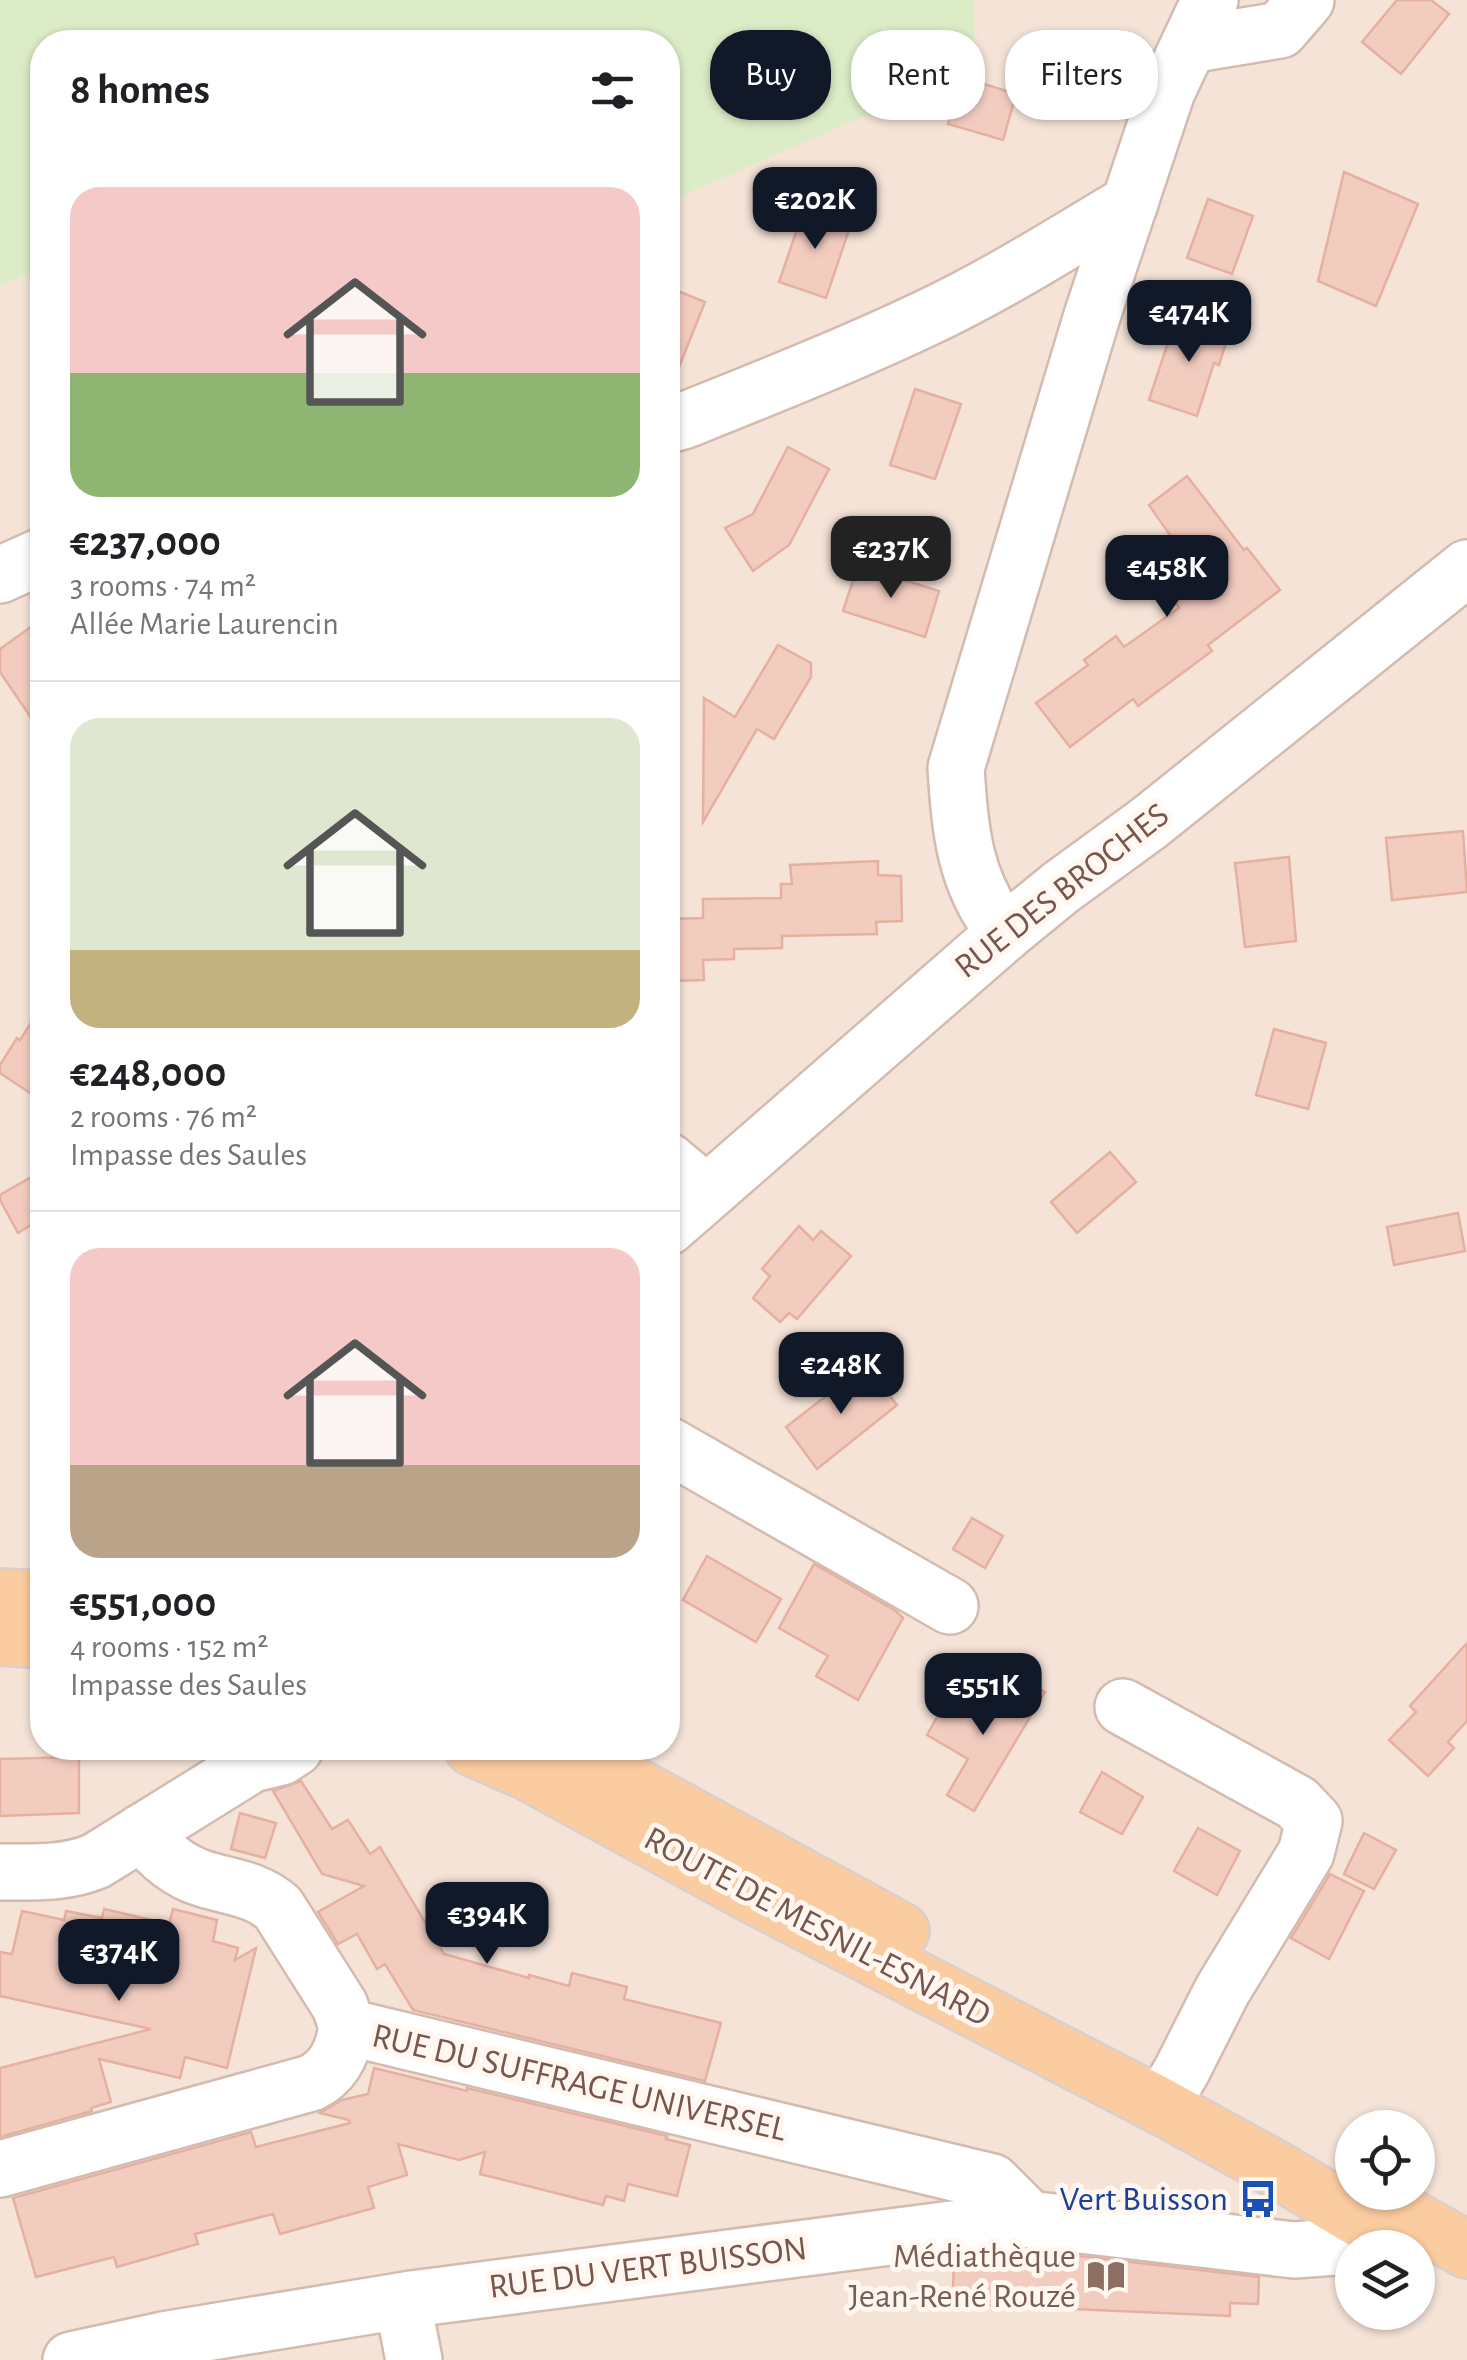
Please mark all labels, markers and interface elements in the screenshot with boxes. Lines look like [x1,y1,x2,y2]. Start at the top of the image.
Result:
chip: Buy [710,30,831,120]
chip: Rent [851,30,985,120]
chip: Filters [1005,30,1158,120]
icon: filters [585,63,640,118]
text: 8 homes [70,69,210,111]
pin: €202K [745,167,885,252]
text: €202K [775,183,855,215]
icon: home [265,252,445,432]
pin: €474K [1119,280,1259,365]
text: €474K [1149,296,1229,328]
pin: €237K [821,516,961,601]
text: €237,000 [70,521,221,563]
text: €237K [853,532,929,564]
pin: €458K [1097,535,1237,620]
text: €458K [1127,551,1207,583]
text: 3 rooms · 74 m² [70,570,256,602]
text: Allée Marie Laurencin [70,608,339,640]
icon: home [265,783,445,963]
street label: RUE DES BROCHES [949,797,1175,985]
text: €248,000 [70,1052,227,1094]
text: 2 rooms · 76 m² [70,1101,257,1133]
text: Impasse des Saules [70,1139,307,1171]
icon: home [265,1313,445,1493]
pin: €248K [771,1332,911,1417]
text: €248K [801,1348,881,1380]
text: €551,000 [70,1582,216,1624]
text: 4 rooms · 152 m² [70,1631,268,1663]
pin: €551K [913,1653,1053,1738]
text: Impasse des Saules [70,1669,307,1701]
text: €551K [947,1669,1019,1701]
street label: ROUTE DE MESNIL-ESNARD [638,1821,996,2033]
pin: €394K [417,1882,557,1967]
text: €394K [448,1898,526,1930]
pin: €374K [49,1919,189,2004]
text: €374K [80,1935,158,1967]
street label: RUE DU SUFFRAGE UNIVERSEL [369,2018,790,2148]
map controls [1335,2110,1435,2330]
button: locate [1335,2110,1435,2210]
bus stop icon: Vert Buisson [1237,2178,1279,2220]
place label: Vert Buisson [1060,2182,1228,2217]
button: layers [1335,2230,1435,2330]
street label: RUE DU VERT BUISSON [487,2231,809,2305]
place label: Médiathèque Jean-René Rouzé [849,2239,1076,2314]
library icon: Médiathèque Jean-René Rouzé [1085,2255,1127,2297]

